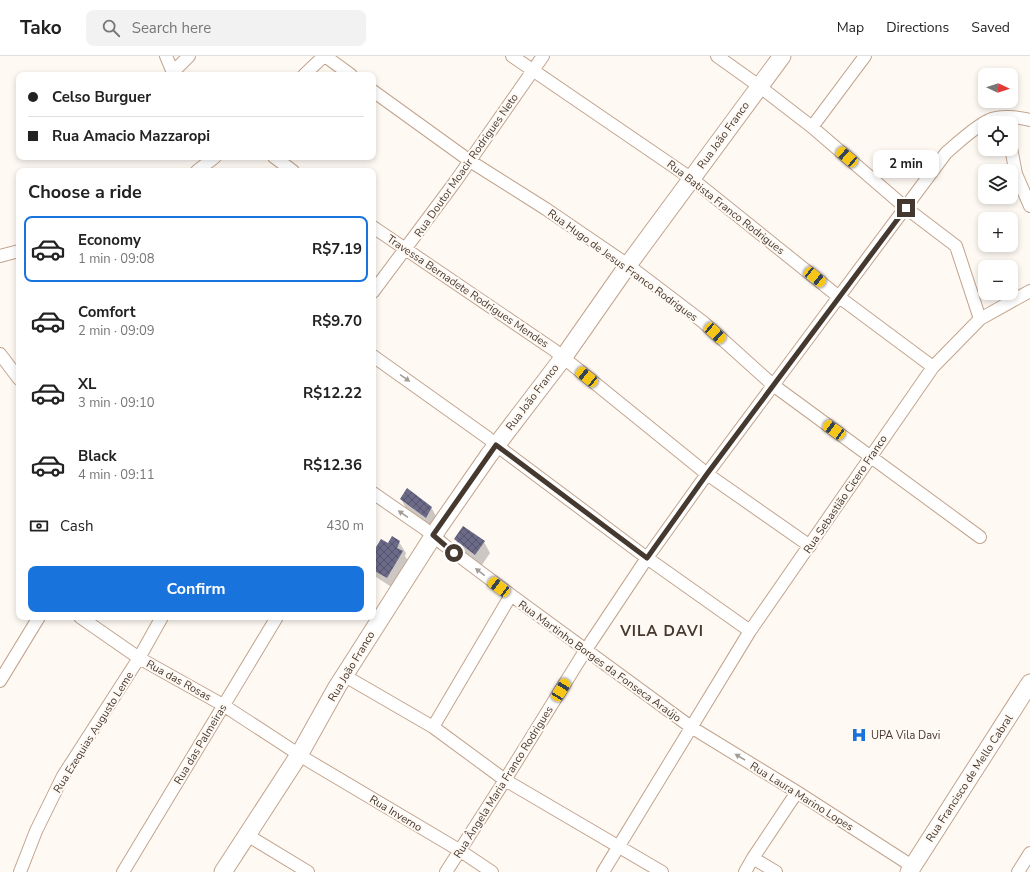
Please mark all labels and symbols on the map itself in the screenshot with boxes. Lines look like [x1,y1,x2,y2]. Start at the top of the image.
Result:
north arrow [978,68,1018,108]
street label: Rua Doutor Moacir Rodrigues Neto [411,91,522,240]
street label: Rua João Franco [694,99,753,172]
car [834,145,860,169]
callout: 2 min [873,150,939,178]
street label: Rua Batista Franco Rodrigues [664,157,788,258]
route end [897,199,915,217]
street label: Rua Hugo de Jesus Franco Rodrigues [545,206,701,325]
street label: Travessa Bernadete Rodrigues Mendes [384,231,552,351]
car [802,265,828,289]
car [702,321,728,345]
street label: Rua João Franco [502,361,562,434]
car [574,365,600,389]
one-way arrow [400,374,410,382]
car [821,418,847,442]
street label: Rua Sebastião Cicero Franco [800,432,891,557]
one-way arrow [398,510,408,518]
route start [445,544,463,562]
one-way arrow [474,568,485,576]
car [486,575,512,599]
street label: Rua Martinho Borges da Fonseca Araújo [515,597,684,726]
district label: VILA DAVI [619,621,704,641]
street label: Rua João Franco [324,628,378,704]
street label: Rua das Rosas [143,656,214,705]
street label: Rua Ezequias Augusto Leme [50,669,137,796]
car [550,677,572,703]
street label: Rua das Palmeiras [171,701,230,787]
street label: Rua Ângela Maria Franco Rodrigues [449,703,557,861]
street label: Rua Francisco de Mello Cabral [923,711,1017,845]
hospital icon: UPA Vila Davi [850,726,868,744]
place label: UPA Vila Davi [871,728,940,743]
one-way arrow [734,754,746,761]
street label: Rua Laura Marino Lopes [747,758,856,834]
street label: Rua Inverno [367,792,425,835]

